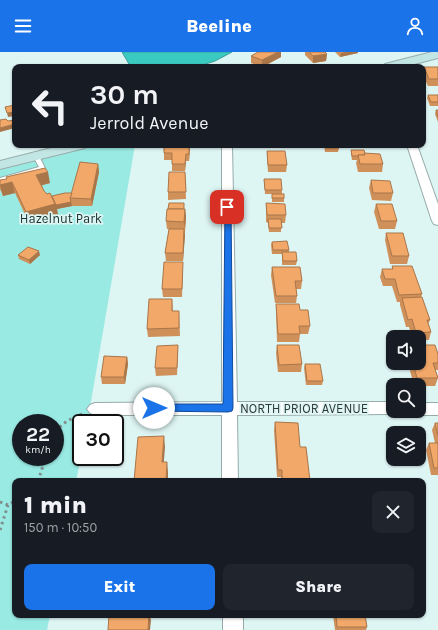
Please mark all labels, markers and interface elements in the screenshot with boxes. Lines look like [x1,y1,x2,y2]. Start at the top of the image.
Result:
icon: menu [12,15,34,37]
text: Beeline [186,15,252,37]
icon: person [404,15,426,37]
text: 30 m [90,78,159,111]
icon: left [24,80,76,132]
text: Jerrold Avenue [90,112,209,134]
pin [210,190,244,224]
icon: arrive [216,196,238,218]
park label: Hazelnut Park [20,211,102,226]
map controls [386,330,426,466]
button: sound [386,330,426,370]
button: search [386,378,426,418]
position arrow [133,387,175,429]
street label: NORTH PRIOR AVENUE [240,401,368,416]
speed limit sign: 30 [72,414,124,466]
text: 22 [26,423,50,446]
button: layers [386,426,426,466]
text: km/h [25,444,51,456]
text: 1 min [24,491,87,519]
button: close [372,491,414,533]
text: 150 m · 10:50 [24,520,97,535]
button: Exit [24,564,215,610]
button: Share [223,564,414,610]

